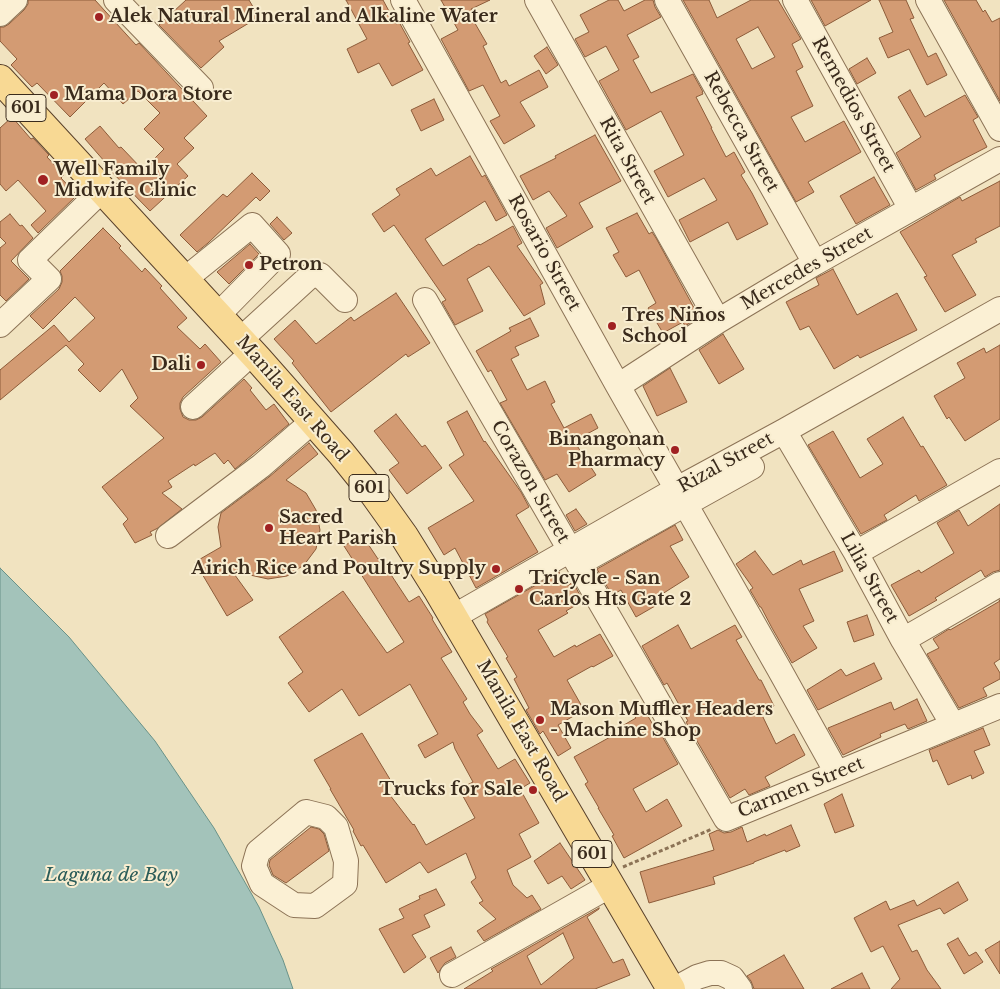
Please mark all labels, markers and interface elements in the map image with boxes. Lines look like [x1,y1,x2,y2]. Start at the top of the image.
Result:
place label: Alek Natural Mineral and Alkaline Water [109,6,498,28]
marker: Alek Natural Mineral and Alkaline Water [93,11,105,23]
street label: Remedios Street [807,33,899,177]
street label: Rebecca Street [699,68,783,196]
place label: Mama Dora Store [64,84,232,106]
marker: Mama Dora Store [48,89,60,101]
road number: 601 [6,95,46,122]
street label: Rita Street [594,114,660,208]
place label: Well Family Midwife Clinic [54,159,196,202]
marker: Well Family Midwife Clinic [36,173,50,187]
street label: Rosario Street [503,191,585,315]
street label: Mercedes Street [738,223,876,315]
place label: Petron [259,254,323,276]
marker: Petron [243,259,255,271]
place label: Tres Niños School [622,305,725,348]
marker: Tres Niños School [606,320,618,332]
street label: Manila East Road [231,331,353,467]
place label: Dali [151,354,191,376]
marker: Dali [195,359,207,371]
street label: Corazon Street [486,417,574,547]
street label: Rizal Street [675,428,777,498]
place label: Binangonan Pharmacy [548,429,665,472]
marker: Binangonan Pharmacy [669,444,681,456]
road number: 601 [349,474,389,502]
place label: Sacred Heart Parish [279,507,397,550]
marker: Sacred Heart Parish [263,522,275,534]
street label: Lilia Street [835,529,903,627]
place label: Airich Rice and Poultry Supply [191,558,486,580]
marker: Airich Rice and Poultry Supply [490,563,502,575]
place label: Tricycle - San Carlos Hts Gate 2 [529,568,691,610]
marker: Tricycle - San Carlos Hts Gate 2 [513,583,525,595]
street label: Manila East Road [472,656,570,806]
place label: Mason Muffler Headers - Machine Shop [550,699,773,742]
marker: Mason Muffler Headers - Machine Shop [534,714,546,726]
street label: Carmen Street [735,753,867,823]
place label: Trucks for Sale [379,779,523,801]
marker: Trucks for Sale [527,784,539,796]
road number: 601 [572,841,612,868]
water label: Laguna de Bay [44,865,178,887]

